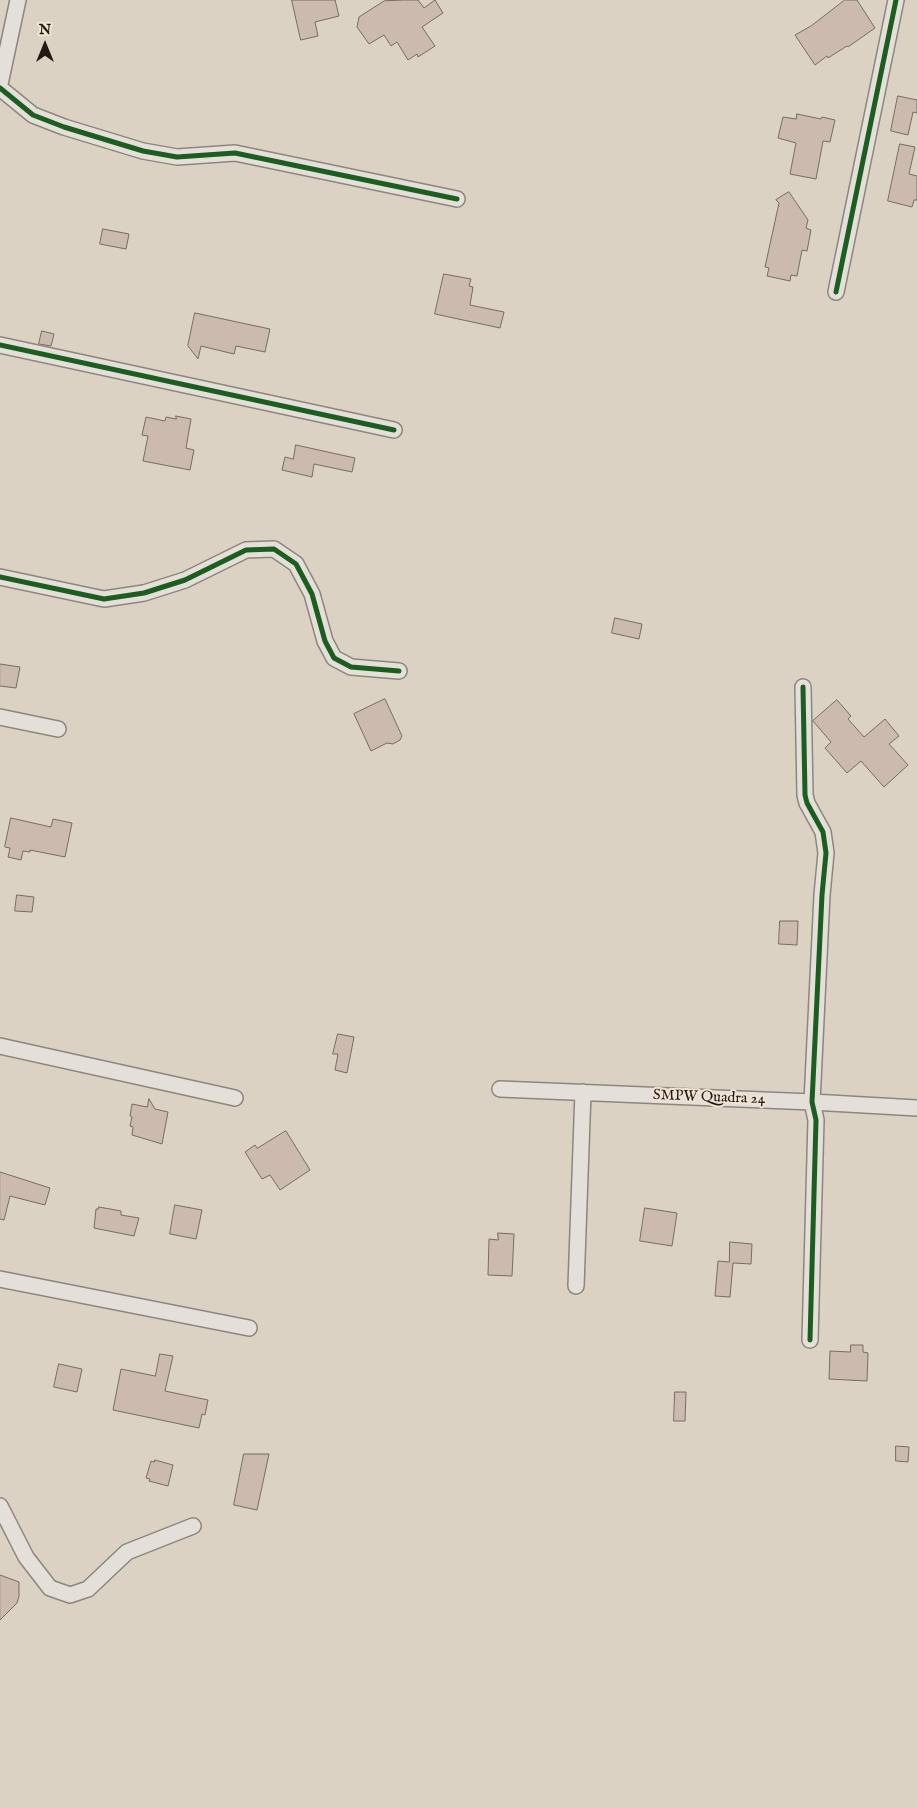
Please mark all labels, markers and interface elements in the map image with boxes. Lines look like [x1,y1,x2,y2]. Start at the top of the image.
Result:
north arrow [20,20,70,70]
text: N [39,21,51,39]
street label: SMPW Quadra 24 [653,1087,765,1109]

